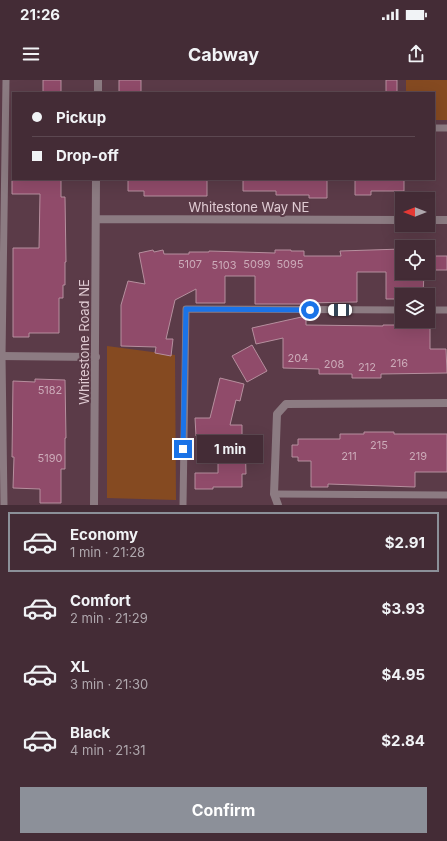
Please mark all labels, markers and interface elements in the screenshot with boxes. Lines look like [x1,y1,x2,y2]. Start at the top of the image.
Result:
text: 21:26 [20,5,60,24]
icon: menu [20,43,42,65]
icon: share [405,43,427,65]
text: Cabway [188,44,259,65]
text: Pickup [56,108,106,127]
text: Drop-off [56,146,119,165]
north arrow [395,192,435,232]
map controls [395,192,435,328]
street label: Whitestone Way NE [189,199,309,215]
button: locate [395,240,435,280]
house number: 5107 [178,257,202,271]
house number: 5099 [243,257,271,271]
house number: 5095 [276,257,304,271]
house number: 5103 [212,258,237,272]
street label: Whitestone Road NE [76,279,92,405]
button: layers [395,288,435,328]
route start [301,301,319,319]
car [328,304,352,316]
house number: 204 [288,351,308,365]
house number: 216 [390,356,408,370]
house number: 208 [324,357,344,371]
house number: 212 [358,360,376,374]
house number: 5182 [38,383,62,397]
callout: 1 min [197,435,263,463]
house number: 215 [370,438,388,452]
route end [174,440,192,458]
text: 1 min [214,441,246,457]
house number: 211 [341,449,357,463]
house number: 219 [409,449,427,463]
house number: 5190 [38,451,63,465]
icon: car [22,524,58,560]
text: Economy [70,525,138,544]
text: $2.91 [385,533,425,552]
text: 1 min · 21:28 [70,544,145,560]
icon: car [22,590,58,626]
text: Comfort [70,591,131,610]
text: $3.93 [382,599,425,618]
text: 2 min · 21:29 [70,610,148,626]
icon: car [22,656,58,692]
text: XL [70,657,90,676]
text: $4.95 [381,665,425,684]
text: 3 min · 21:30 [70,676,148,692]
icon: car [22,722,58,758]
text: Black [70,723,110,742]
text: $2.84 [381,731,425,750]
text: 4 min · 21:31 [70,742,146,758]
button: Confirm [20,787,427,833]

